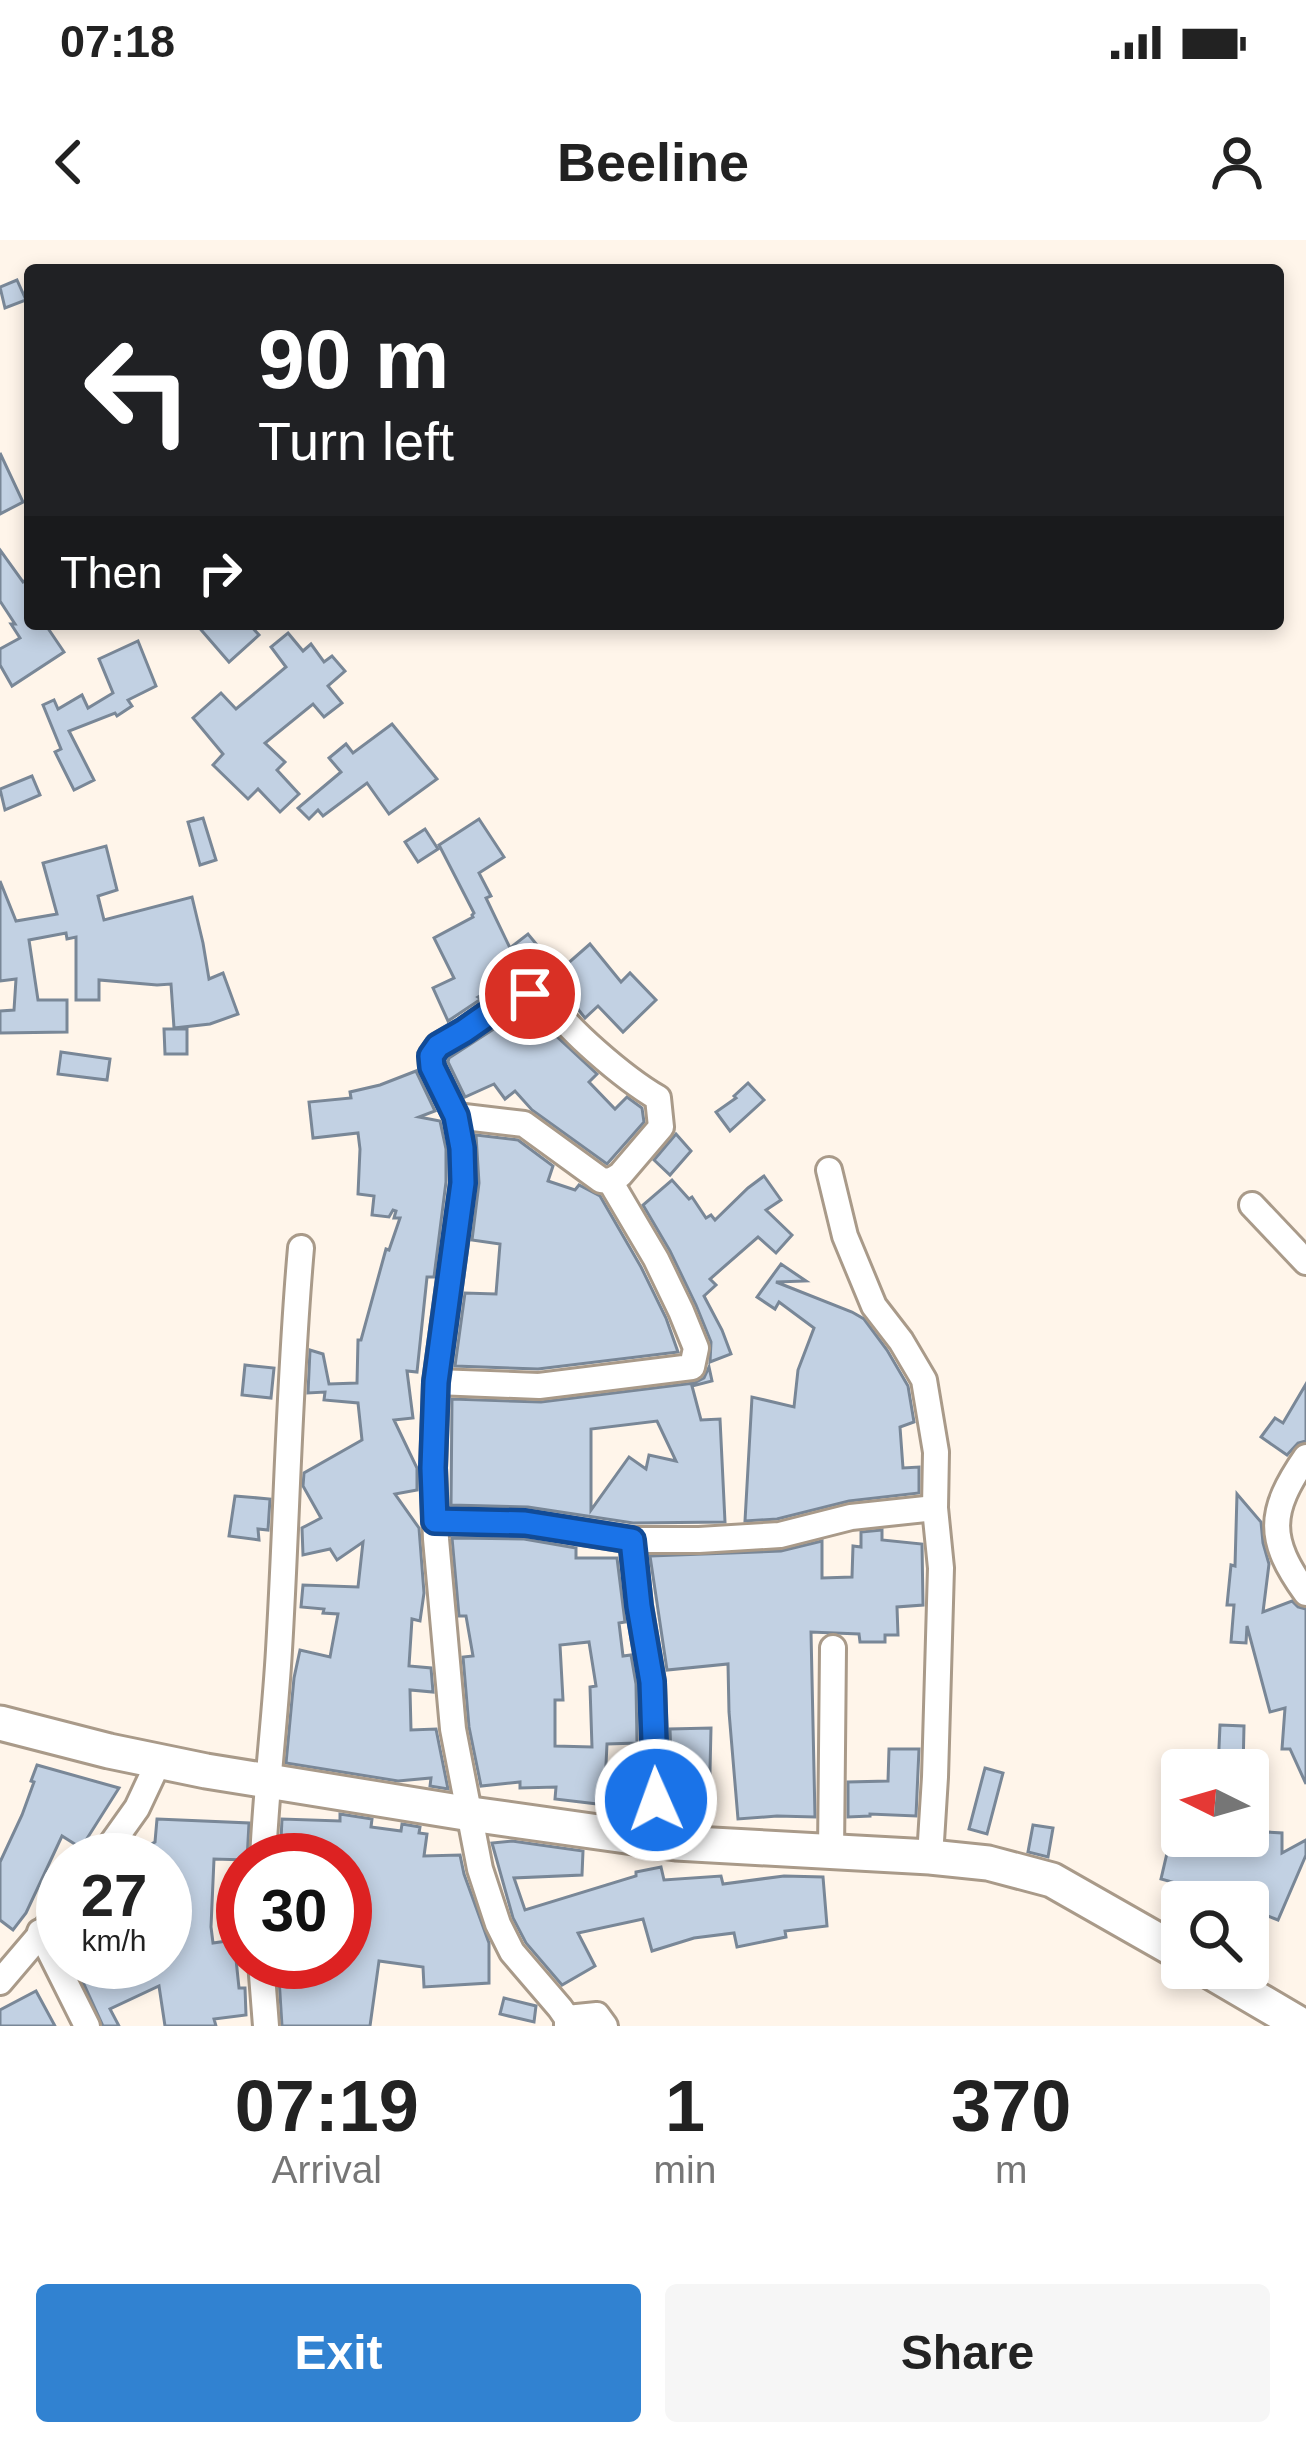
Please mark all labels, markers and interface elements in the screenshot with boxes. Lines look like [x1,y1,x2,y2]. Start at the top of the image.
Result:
text: 07:18 [60,16,175,67]
icon: back [36,129,102,195]
icon: person [1204,129,1270,195]
text: Beeline [557,132,749,192]
icon: left [60,312,216,468]
text: 90 m [258,312,449,406]
text: Turn left [258,411,454,471]
icon: right [187,540,253,606]
text: Then [60,547,163,598]
pin [479,943,581,1045]
icon: arrive [497,961,563,1027]
position arrow [593,1737,719,1863]
north arrow [1161,1749,1269,1857]
map controls [1161,1749,1269,1989]
speed limit sign: 30 [216,1833,372,1989]
text: 27 [81,1862,147,1929]
button: search [1161,1881,1269,1989]
text: km/h [81,1924,147,1957]
text: 07:19 [235,2066,419,2146]
text: 1 [665,2066,705,2146]
text: 370 [951,2066,1071,2146]
text: Arrival [272,2148,382,2191]
text: min [654,2148,716,2191]
text: m [995,2148,1027,2191]
button: Exit [36,2284,641,2422]
button: Share [665,2284,1270,2422]

